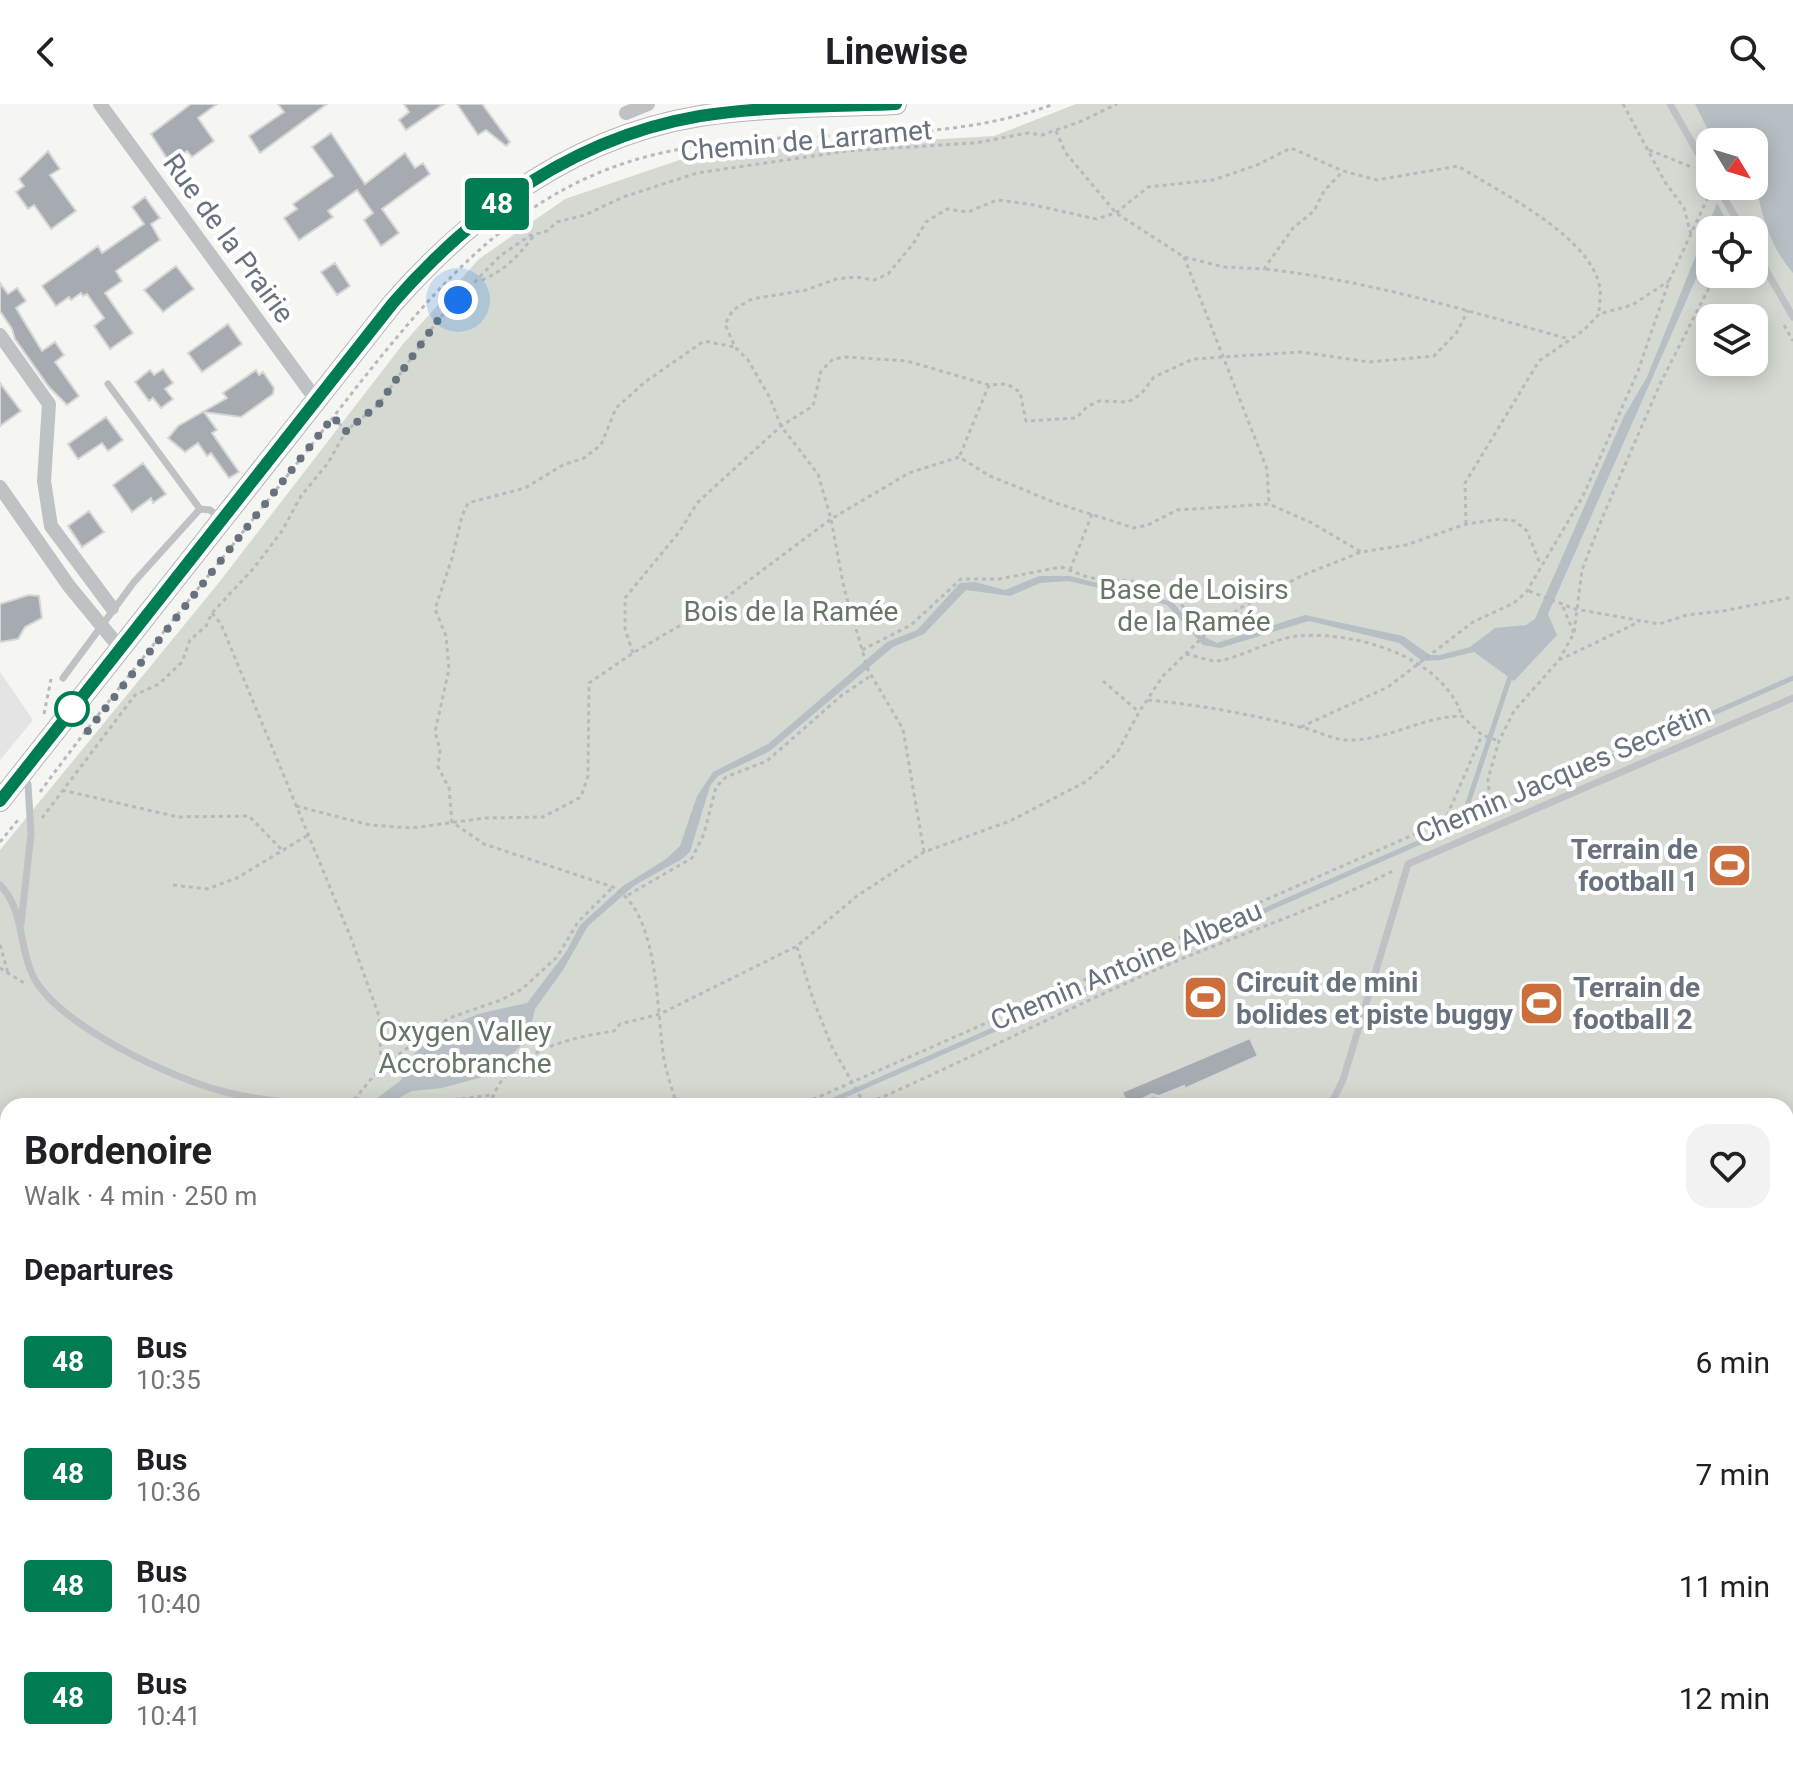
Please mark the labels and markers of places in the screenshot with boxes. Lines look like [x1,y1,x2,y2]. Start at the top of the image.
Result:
unlabelled marker [55,692,89,726]
place label: Terrain de football 1 [1571,833,1698,898]
sports icon: Terrain de football 1 [1705,841,1753,889]
place label: Circuit de mini bolides et piste buggy [1236,966,1514,1031]
place label: Terrain de football 2 [1573,971,1700,1036]
sports icon: Circuit de mini bolides et piste buggy [1181,974,1229,1022]
sports icon: Terrain de football 2 [1518,979,1566,1027]

